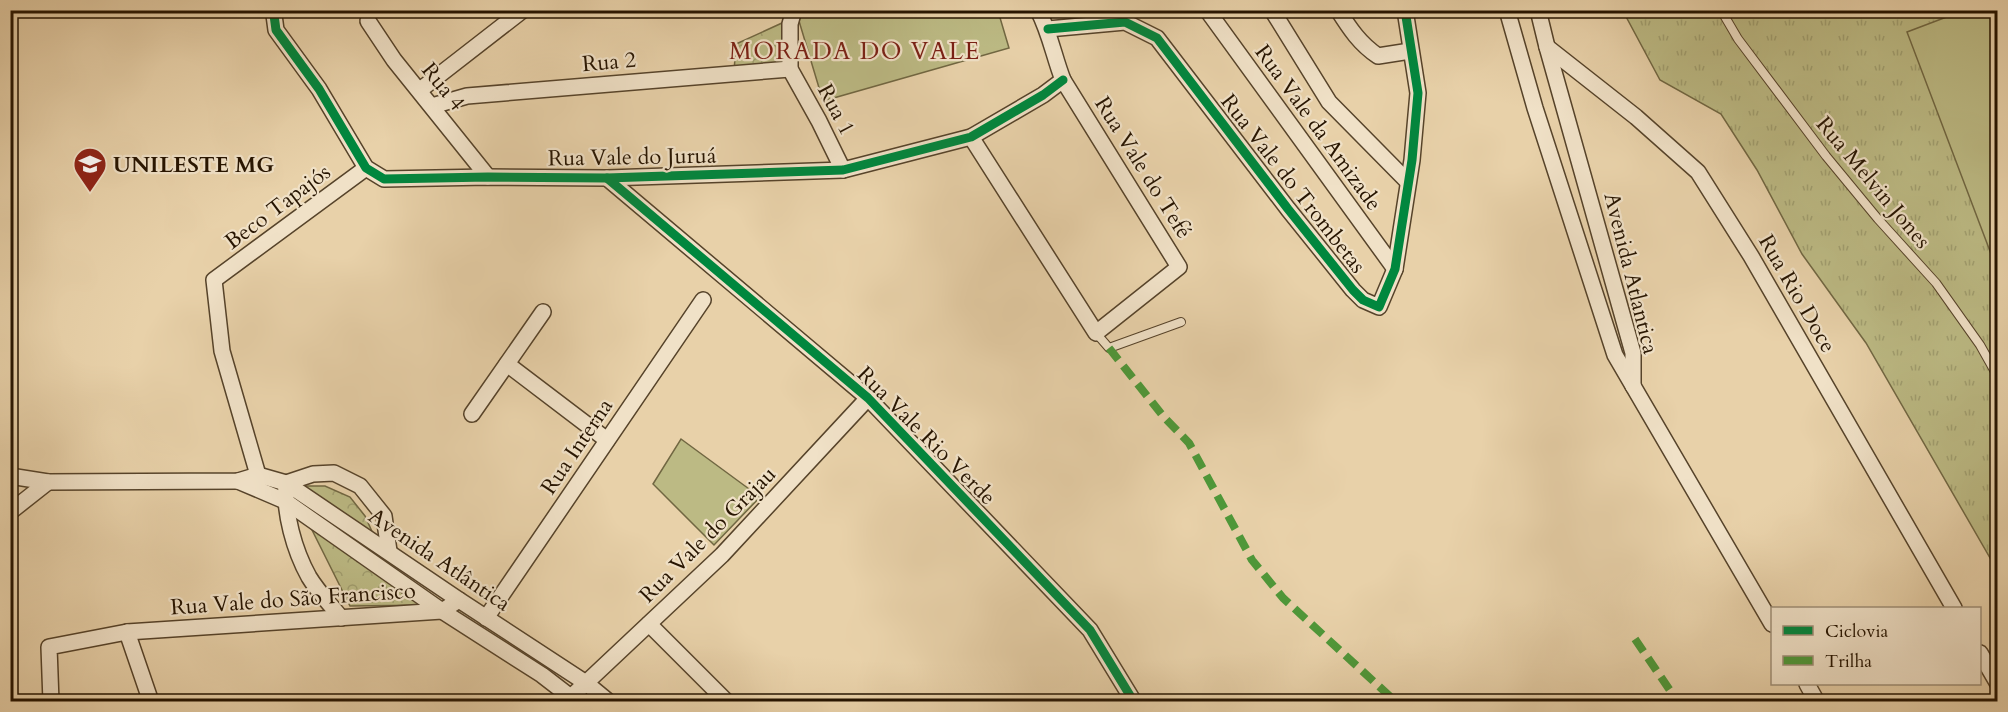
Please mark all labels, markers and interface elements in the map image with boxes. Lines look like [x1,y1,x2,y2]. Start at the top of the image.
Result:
district label: MORADA DO VALE [729,35,981,68]
street label: Rua Vale da Amizade [1248,38,1389,217]
street label: Rua 2 [581,45,637,79]
street label: Rua 4 [415,56,472,117]
street label: Rua 1 [810,79,862,140]
street label: Rua Vale do Trombetas [1214,88,1373,279]
street label: Rua Vale do Tefé [1087,91,1199,244]
street label: Rua Melvin Jones [1809,110,1937,255]
street label: Rua Vale do Juruá [547,141,717,173]
school or university icon: UNILESTE MG [72,146,108,193]
place label: UNILESTE MG [113,150,274,180]
street label: Beco Tapajós [219,157,337,256]
street label: Avenida Atlantica [1596,189,1666,358]
street label: Rua Rio Doce [1751,229,1843,358]
street label: Rua Vale Rio Verde [850,360,1002,512]
street label: Rua Interna [534,392,620,500]
street label: Rua Vale do Grajau [633,460,783,610]
street label: Avenida Atlântica [362,501,517,619]
street label: Rua Vale do São Francisco [169,575,417,623]
legend [1771,607,1981,685]
text: Ciclovia [1825,619,1889,644]
text: Trilha [1825,649,1872,674]

